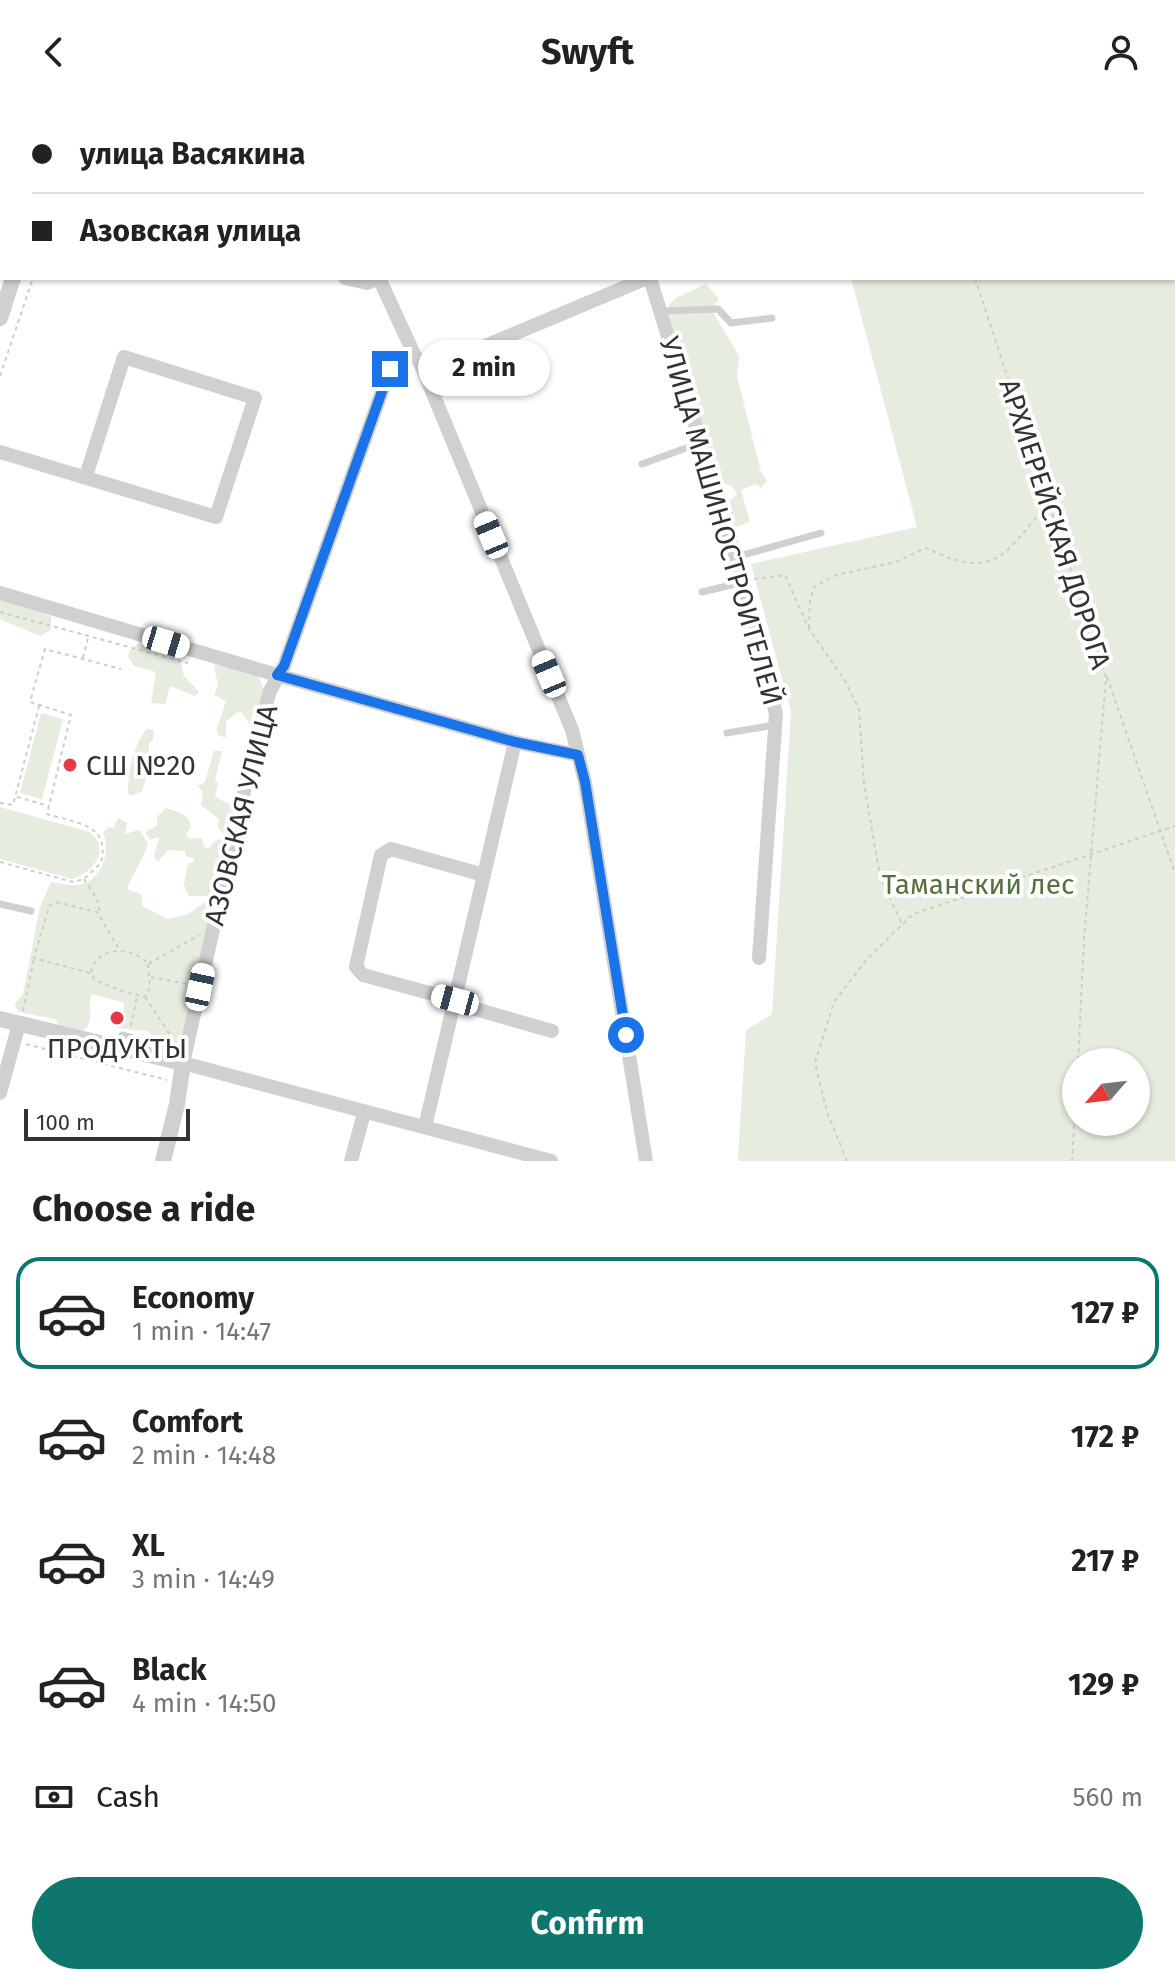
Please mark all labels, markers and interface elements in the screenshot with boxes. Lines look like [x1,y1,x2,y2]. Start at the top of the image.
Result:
icon: back [32,30,76,74]
text: Swyft [541,30,634,74]
icon: person [1099,30,1143,74]
text: улица Васякина [80,136,305,172]
text: Азовская улица [80,213,301,249]
street label: УЛИЦА МАШИНОСТРОИТЕЛЕЙ [652,333,790,709]
callout: 2 min [418,341,550,397]
route end [372,351,408,387]
text: 2 min [452,352,516,383]
street label: АРХИЕРЕЙСКАЯ ДОРОГА [992,375,1118,673]
car [471,508,511,562]
car [140,624,192,660]
car [529,647,569,701]
street label: АЗОВСКАЯ УЛИЦА [198,701,284,929]
place label: СШ №20 [86,749,196,782]
marker: СШ №20 [61,756,79,774]
park label: Таманский лес [882,868,1074,901]
car [183,961,217,1013]
car [429,982,481,1018]
marker: ПРОДУКТЫ [108,1009,126,1027]
route start [608,1017,644,1053]
place label: ПРОДУКТЫ [47,1032,187,1065]
north arrow [1062,1048,1150,1136]
map controls [1062,1048,1150,1136]
scale bar [24,1105,190,1141]
text: 100 m [36,1109,95,1136]
text: Choose a ride [32,1187,255,1231]
icon: car [36,1277,108,1349]
text: Economy [132,1280,254,1316]
text: 127 ₽ [1071,1295,1139,1331]
text: 1 min · 14:47 [132,1316,271,1347]
icon: car [36,1401,108,1473]
text: Comfort [132,1404,243,1440]
text: 172 ₽ [1071,1419,1139,1455]
text: 2 min · 14:48 [132,1440,276,1471]
icon: car [36,1525,108,1597]
text: XL [132,1528,165,1564]
text: 217 ₽ [1071,1543,1139,1579]
text: 3 min · 14:49 [132,1564,275,1595]
icon: car [36,1649,108,1721]
text: Black [132,1652,207,1688]
text: 129 ₽ [1068,1667,1139,1703]
text: 4 min · 14:50 [132,1688,277,1719]
icon: cash [32,1775,76,1819]
text: Cash [96,1779,160,1815]
text: 560 m [1072,1782,1143,1813]
button: Confirm [32,1877,1143,1969]

